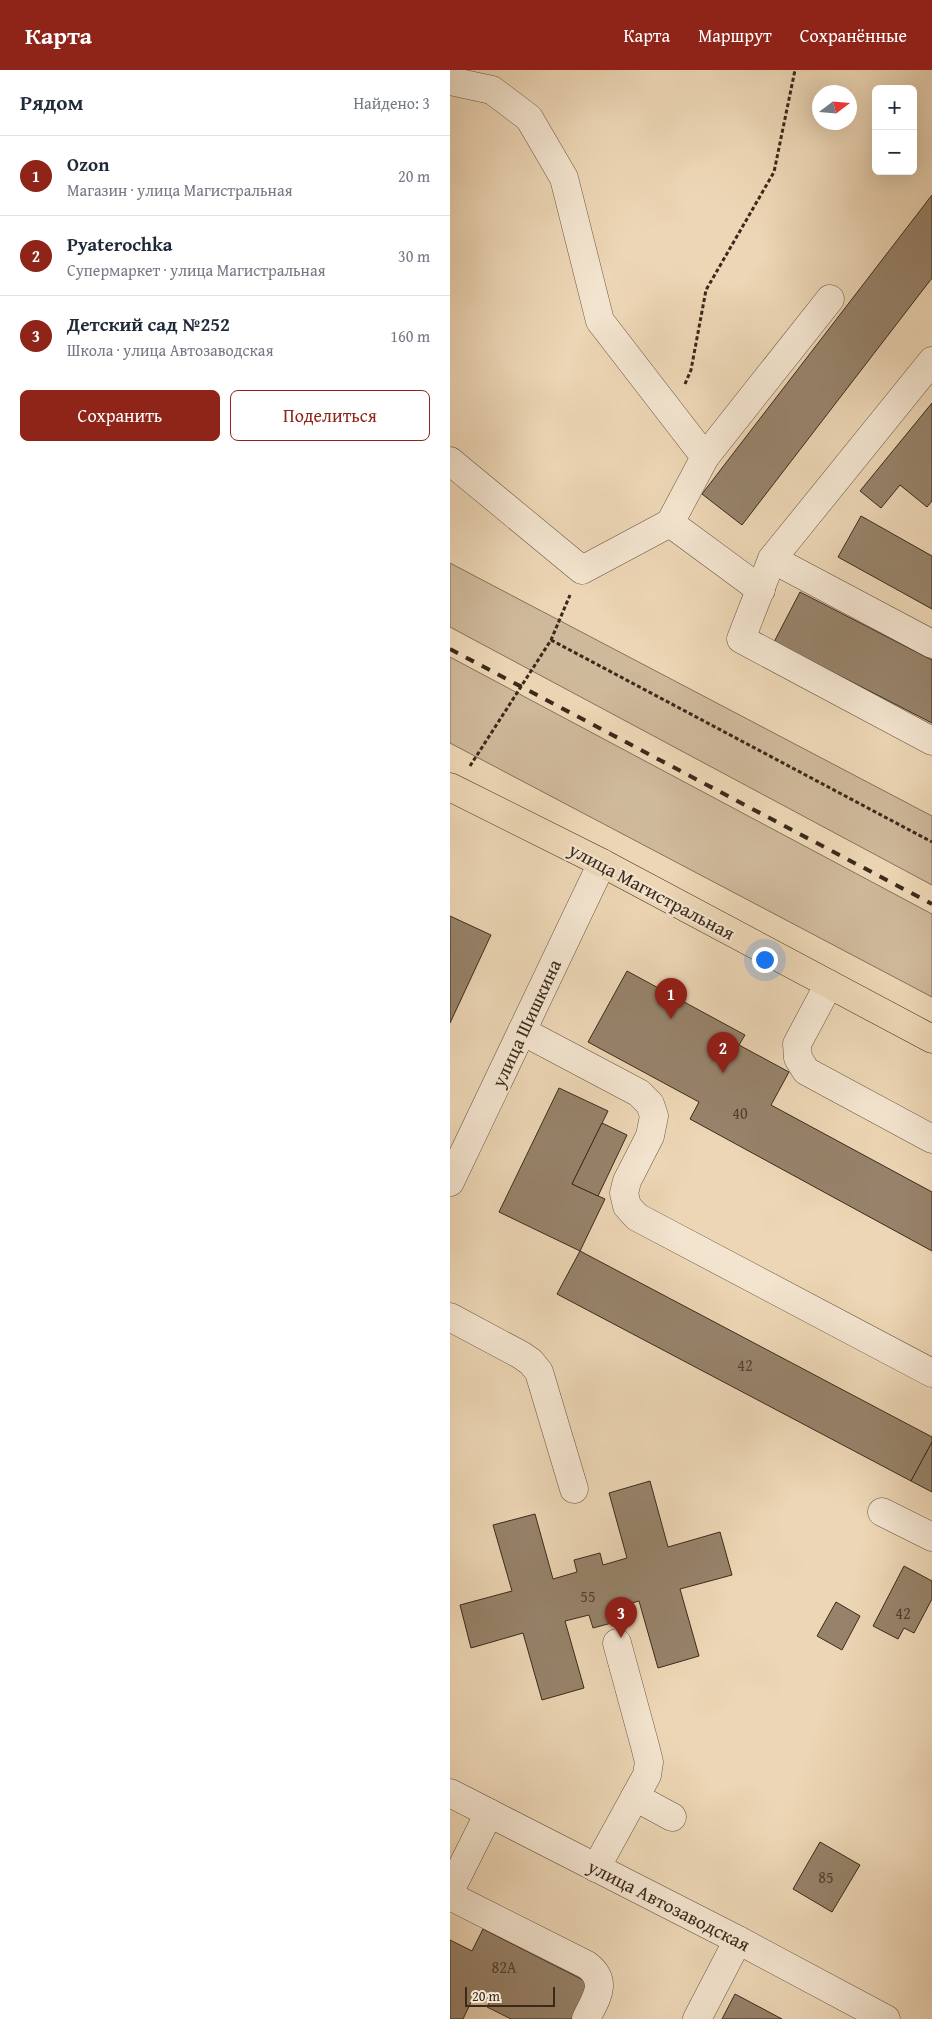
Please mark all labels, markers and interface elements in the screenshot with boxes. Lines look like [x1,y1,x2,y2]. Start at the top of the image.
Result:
text: Карта [25,18,92,53]
text: Карта [624,22,670,49]
text: Маршрут [698,22,772,49]
text: Сохранённые [800,22,907,49]
north arrow [812,85,857,130]
map controls [872,85,917,175]
button: + [872,85,917,130]
text: Рядом [20,87,83,118]
text: Найдено: 3 [353,91,430,115]
button: − [872,130,917,175]
text: Ozon [67,150,109,178]
text: 1 [32,164,40,188]
text: 20 m [398,164,430,188]
text: Магазин · улица Магистральная [67,178,293,202]
text: Pyaterochka [67,230,173,258]
text: 2 [32,244,40,268]
text: 30 m [398,244,430,268]
text: Супермаркет · улица Магистральная [67,258,326,282]
text: Детский сад №252 [67,310,230,338]
text: 3 [32,324,40,348]
text: 160 m [390,324,430,348]
text: Школа · улица Автозаводская [67,338,274,362]
button: Сохранить [20,390,220,441]
button: Поделиться [230,390,430,441]
street label: улица Магистральная [563,835,740,947]
your location [752,947,778,973]
street label: улица Шишкина [484,954,568,1093]
pin: 1 [655,978,687,1019]
pin: 2 [707,1032,739,1073]
house number: 40 [732,1101,748,1125]
house number: 42 [737,1353,753,1377]
house number: 55 [580,1584,596,1608]
pin: 3 [605,1597,637,1638]
house number: 42 [895,1601,911,1625]
street label: улица Автозаводская [582,1851,755,1958]
house number: 85 [818,1865,834,1889]
house number: 82А [491,1955,517,1979]
scale bar [465,1984,555,2007]
text: 20 m [472,1986,500,2006]

